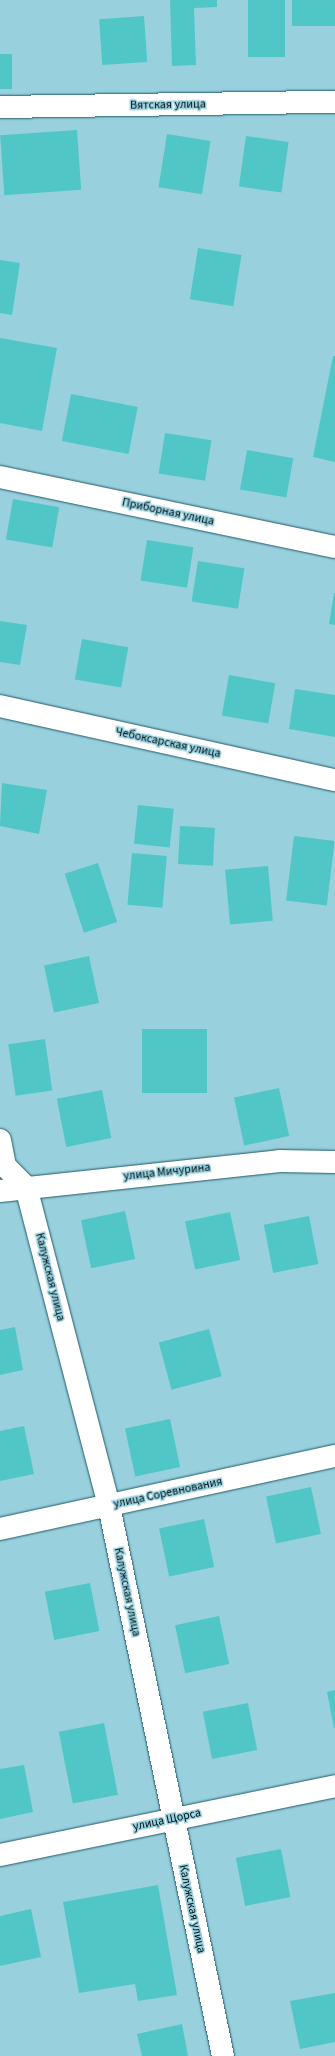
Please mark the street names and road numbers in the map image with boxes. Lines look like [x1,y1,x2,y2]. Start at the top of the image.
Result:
street label: Вятская улица [130,97,206,113]
street label: Приборная улица [121,495,215,529]
street label: Чебоксарская улица [114,725,222,761]
street label: улица Мичурина [123,1160,211,1184]
street label: Калужская улица [32,1231,68,1323]
street label: улица Соревнования [112,1474,224,1512]
street label: Калужская улица [111,1546,143,1638]
street label: улица Щорса [132,1806,202,1834]
street label: Калужская улица [176,1863,208,1955]

